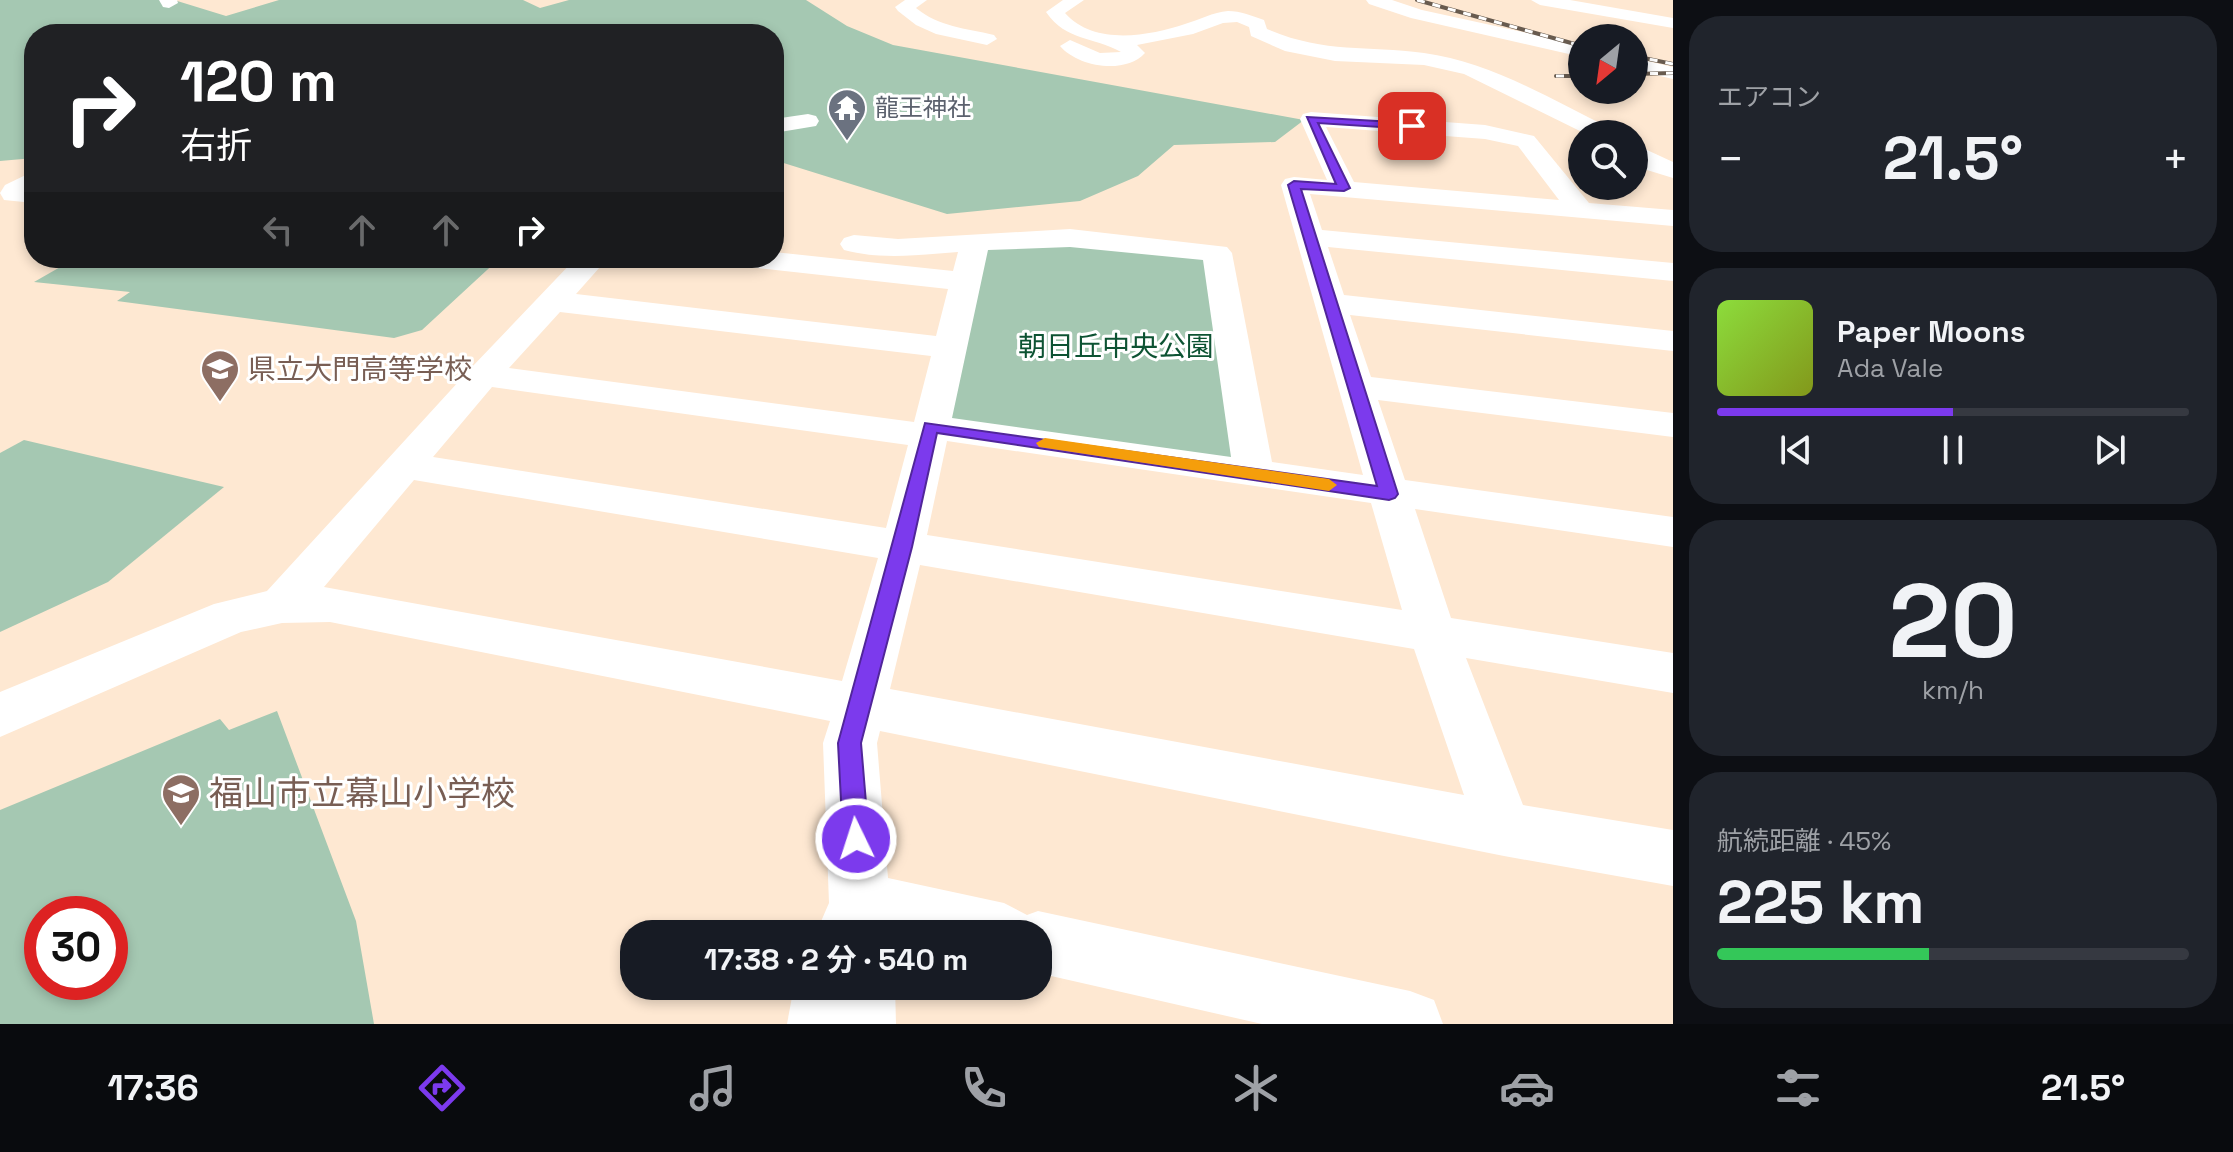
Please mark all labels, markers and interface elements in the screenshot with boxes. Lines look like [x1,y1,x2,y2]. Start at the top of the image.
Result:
north arrow [1568,24,1648,104]
map controls [1568,24,1648,200]
text: 120 m [180,46,337,117]
icon: right [48,56,152,160]
text: エアコン [1717,80,1821,114]
temple icon: 龍王神社 [826,87,868,142]
place label: 龍王神社 [875,92,971,123]
pin [1378,92,1446,160]
icon: arrive [1390,104,1434,148]
button: search [1568,120,1648,200]
text: 21.5° [1883,120,2023,197]
text: 右折 [180,123,252,169]
text: − [1717,131,1744,187]
text: + [2162,131,2189,187]
icon: left [256,208,300,252]
icon: ahead [340,208,384,252]
icon: ahead [424,208,468,252]
icon: right [508,208,552,252]
text: Paper Moons [1837,312,2026,351]
park label: 朝日丘中央公園 [1018,328,1214,364]
school or university icon: 県立大門高等学校 [199,348,241,403]
place label: 県立大門高等学校 [248,351,472,387]
text: Ada Vale [1837,351,1943,385]
icon: previous [1774,428,1818,472]
icon: pause [1931,428,1975,472]
icon: next [2088,428,2132,472]
text: 20 [1888,555,2018,687]
text: km/h [1922,673,1984,707]
school or university icon: 福山市立幕山小学校 [160,772,202,827]
place label: 福山市立幕山小学校 [209,772,515,815]
position arrow [814,797,898,881]
text: 航続距離 · 45% [1717,824,1891,858]
text: 225 km [1717,864,1925,941]
speed limit sign: 30 [24,896,128,1000]
text: 17:38 · 2 分 · 540 m [704,940,968,979]
icon: directions [414,1060,470,1116]
icon: music [685,1060,741,1116]
icon: phone [956,1060,1012,1116]
icon: climate [1228,1060,1284,1116]
icon: car [1499,1060,1555,1116]
icon: filters [1770,1060,1826,1116]
text: 17:36 [108,1065,199,1111]
text: 21.5° [2041,1065,2125,1111]

